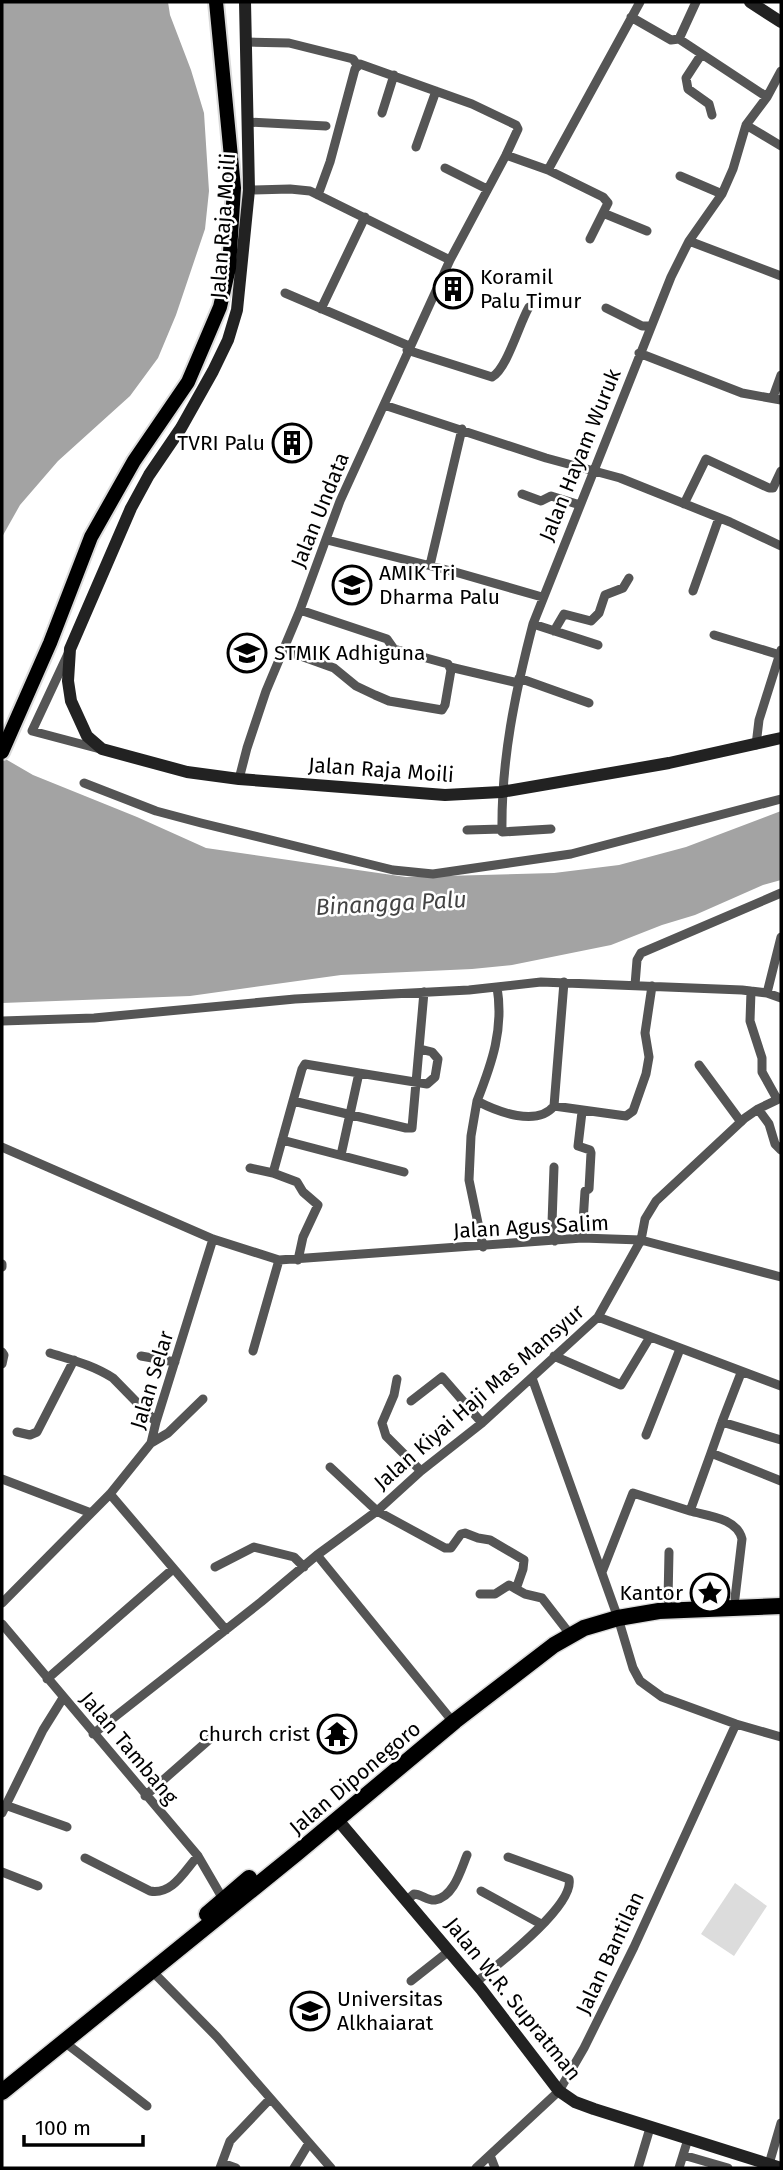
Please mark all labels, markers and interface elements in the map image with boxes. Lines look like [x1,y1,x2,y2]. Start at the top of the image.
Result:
street label: Jalan Raja Moili [205,152,241,300]
place label: Koramil Palu Timur [480,264,581,314]
building icon: Koramil Palu Timur [432,268,474,310]
street label: Jalan Hayam Wuruk [534,365,627,545]
building icon: TVRI Palu [271,422,313,464]
place label: TVRI Palu [177,430,265,456]
street label: Jalan Undata [285,449,355,571]
place label: AMIK Tri Dharma Palu [379,560,500,610]
school or university icon: AMIK Tri Dharma Palu [331,564,373,606]
school or university icon: STMIK Adhiguna [226,632,268,674]
place label: STMIK Adhiguna [274,640,425,666]
street label: Jalan Raja Moili [307,752,455,788]
water label: Binangga Palu [315,885,467,921]
street label: Jalan Agus Salim [452,1210,610,1244]
street label: Jalan Kiyai Haji Mas Mansyur [369,1299,589,1495]
street label: Jalan Selar [125,1328,179,1432]
place icon: Kantor [689,1572,731,1614]
place label: Kantor [619,1580,683,1606]
street label: Jalan Tambang [74,1686,184,1810]
temple icon: church crist [316,1713,358,1755]
street label: Jalan Diponegoro [284,1715,426,1841]
place label: church crist [199,1721,310,1747]
street label: Jalan Bantilan [570,1887,650,2019]
street label: Jalan W.R. Supratman [439,1912,587,2086]
place label: Universitas Alkhaiarat [337,1986,443,2036]
school or university icon: Universitas Alkhaiarat [289,1990,331,2032]
scale bar [24,2104,144,2148]
text: 100 m [35,2115,91,2141]

